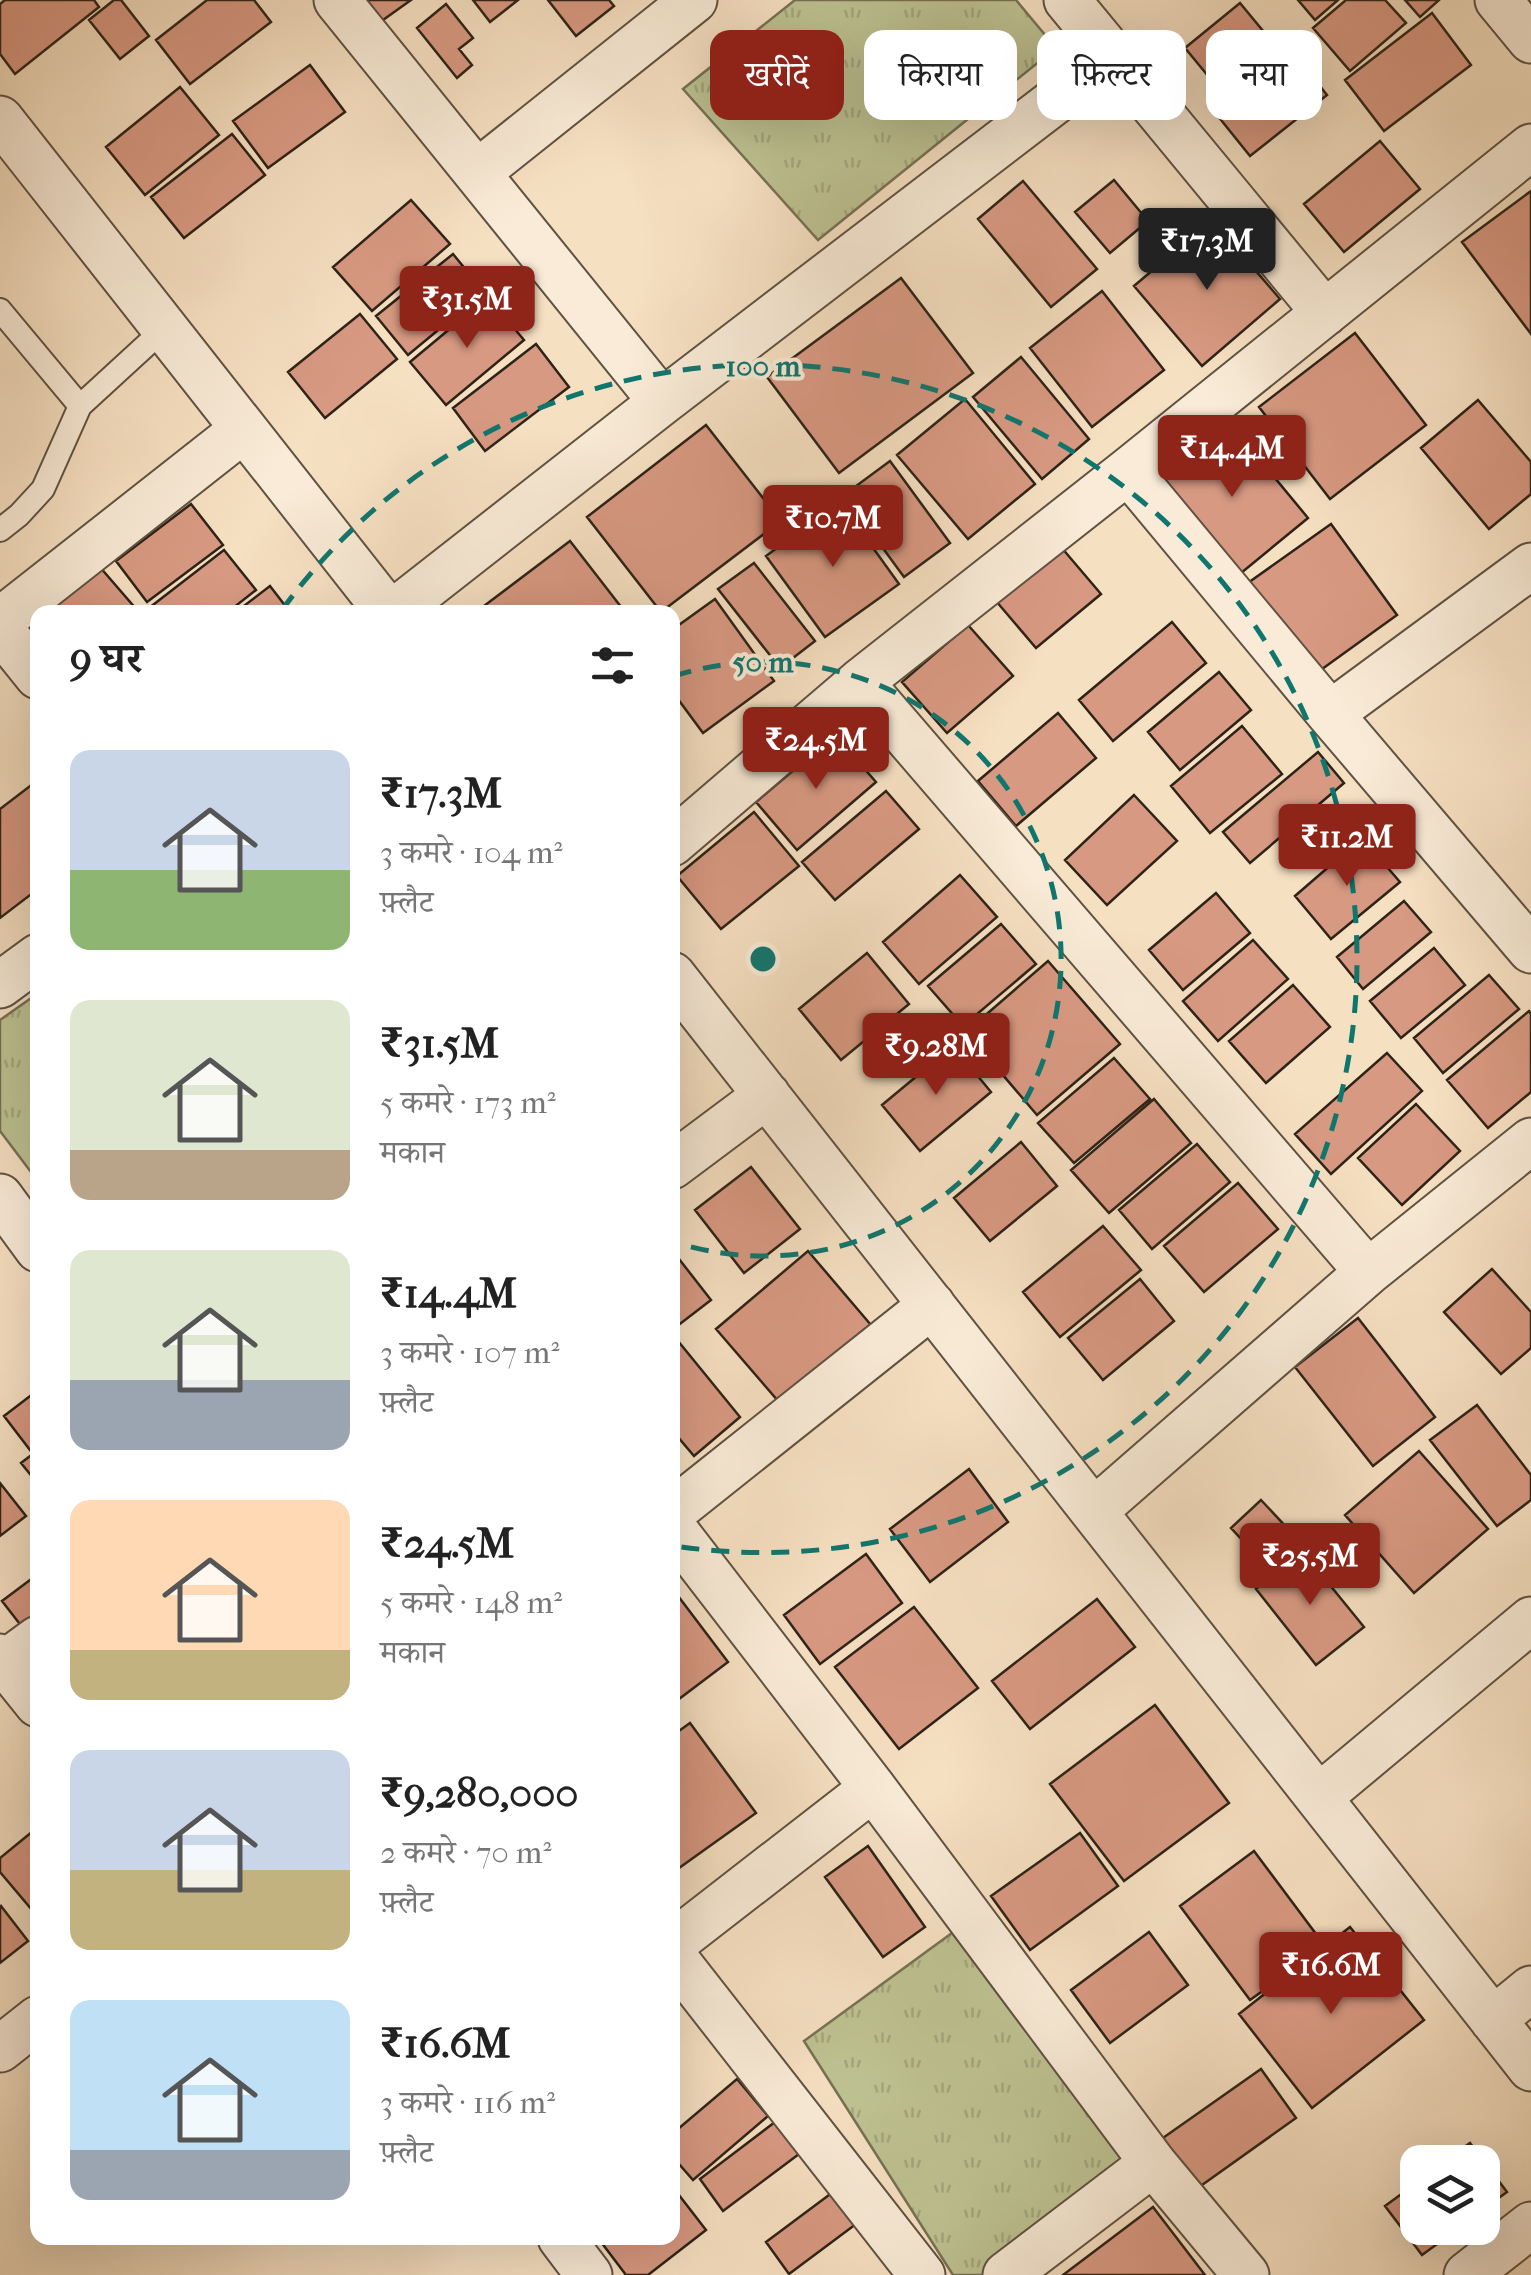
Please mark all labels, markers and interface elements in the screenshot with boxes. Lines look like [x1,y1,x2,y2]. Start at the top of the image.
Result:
chip: खरीदें [710,30,844,120]
chip: किराया [864,30,1017,120]
chip: फ़िल्टर [1037,30,1186,120]
chip: नया [1206,30,1322,120]
pin: ₹17.3M [1126,208,1288,293]
text: ₹17.3M [1161,222,1253,259]
pin: ₹31.5M [386,266,548,351]
text: ₹31.5M [422,280,512,317]
text: 100 m [725,349,802,384]
pin: ₹14.4M [1151,415,1313,500]
text: ₹14.4M [1180,429,1284,466]
pin: ₹10.7M [752,485,914,570]
text: ₹10.7M [785,499,881,536]
text: 9 घर [70,634,143,683]
icon: filters [585,638,640,693]
text: 50 m [733,645,794,680]
pin: ₹24.5M [735,707,897,792]
text: ₹24.5M [765,721,867,758]
text: ₹17.3M [380,769,502,818]
icon: home [150,790,270,910]
pin: ₹11.2M [1266,804,1428,889]
text: ₹11.2M [1301,818,1393,855]
text: 3 कमरे · 104 m² [380,834,563,871]
text: फ़्लैट [380,884,433,921]
centre of rings [745,941,781,977]
pin: ₹9.28M [855,1013,1017,1098]
text: ₹31.5M [380,1019,499,1068]
text: ₹9.28M [885,1027,987,1064]
icon: home [150,1040,270,1160]
text: 5 कमरे · 173 m² [380,1084,556,1121]
text: मकान [380,1134,445,1171]
text: ₹14.4M [380,1269,517,1318]
icon: home [150,1290,270,1410]
text: 3 कमरे · 107 m² [380,1334,560,1371]
text: फ़्लैट [380,1384,433,1421]
text: ₹24.5M [380,1519,514,1568]
pin: ₹25.5M [1229,1523,1391,1608]
text: ₹25.5M [1262,1537,1358,1574]
icon: home [150,1540,270,1660]
text: 5 कमरे · 148 m² [380,1584,562,1621]
text: मकान [380,1634,445,1671]
text: ₹9,280,000 [380,1769,579,1818]
icon: home [150,1790,270,1910]
text: 2 कमरे · 70 m² [380,1834,551,1871]
text: फ़्लैट [380,1884,433,1921]
pin: ₹16.6M [1250,1932,1412,2017]
text: ₹16.6M [1281,1946,1381,1983]
text: ₹16.6M [380,2019,511,2068]
icon: home [150,2040,270,2160]
text: 3 कमरे · 116 m² [380,2084,555,2121]
text: फ़्लैट [380,2134,433,2171]
map controls [1400,2145,1500,2245]
button: layers [1400,2145,1500,2245]

